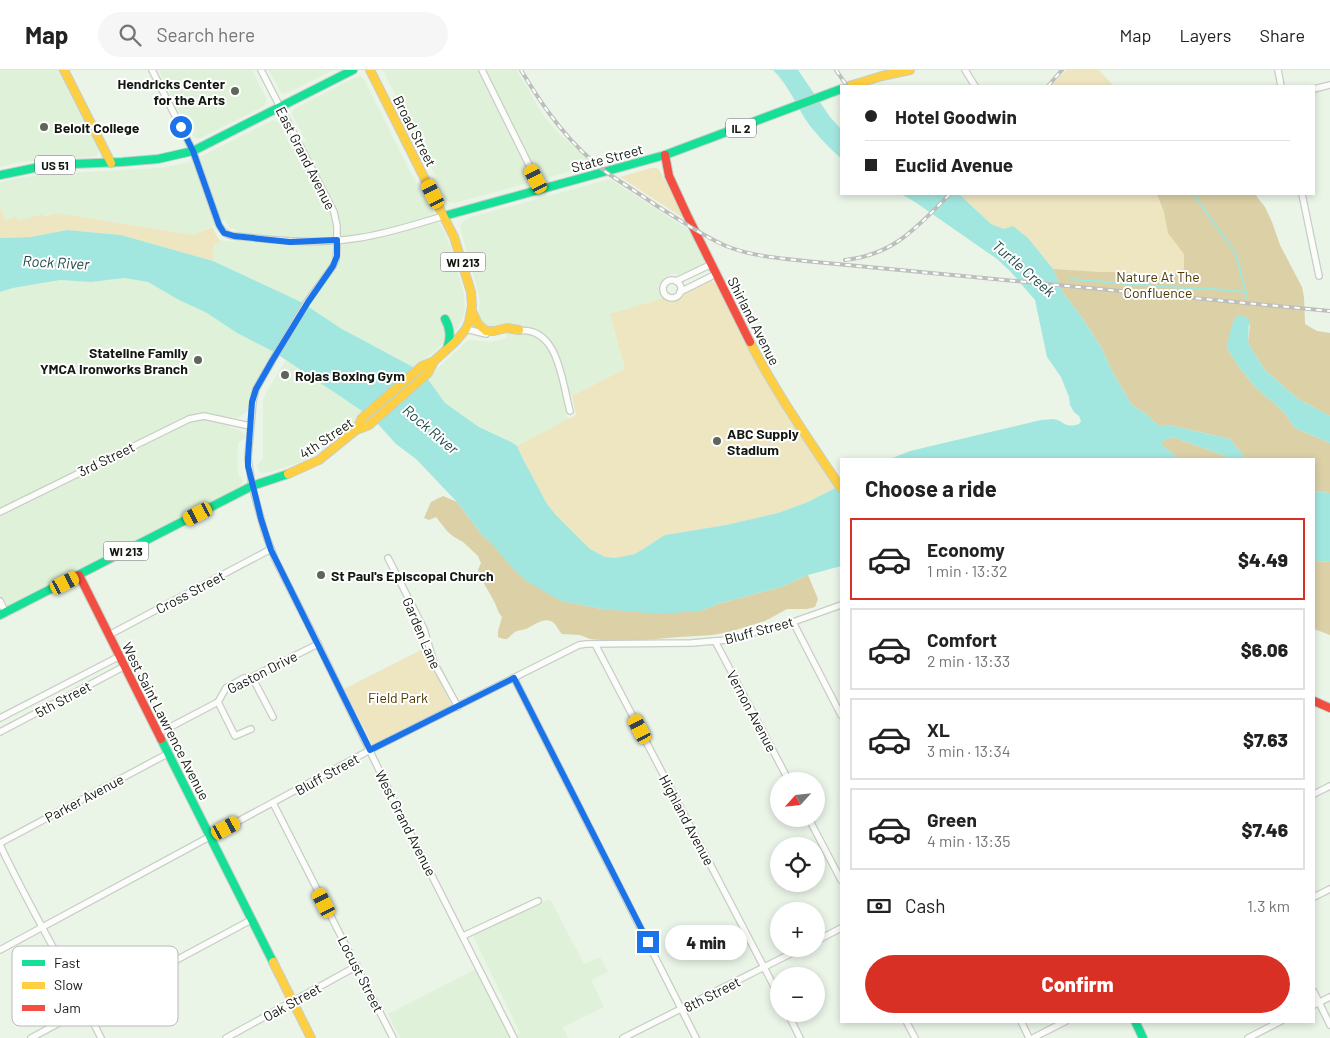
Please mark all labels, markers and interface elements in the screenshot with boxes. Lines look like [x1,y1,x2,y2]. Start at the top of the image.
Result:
search box [98,12,448,57]
text: Map [25,20,68,49]
icon: search [116,21,144,49]
text: Search here [156,23,255,46]
text: Map [1119,24,1151,46]
text: Layers [1179,24,1232,46]
text: Share [1260,24,1305,46]
place label: Hendricks Center for the Arts [117,75,226,108]
marker: Hendricks Center for the Arts [229,85,241,97]
street label: Broad Street [390,93,440,169]
street label: East Grand Avenue [273,104,339,212]
text: Hotel Goodwin [895,105,1017,128]
route start [170,116,192,138]
road number: IL 2 [726,118,756,138]
place label: Beloit College [54,119,140,136]
marker: Beloit College [38,121,50,133]
street label: State Street [569,140,645,176]
text: Euclid Avenue [895,153,1013,176]
road number: US 51 [35,156,75,174]
car [522,162,549,196]
car [419,177,446,211]
water label: Turtle Creek [989,236,1060,301]
water label: Rock River [22,251,91,273]
road number: WI 213 [440,252,486,272]
park label: Nature At The Confluence [1116,268,1200,301]
street label: Shirland Avenue [724,274,784,368]
place label: Stateline Family YMCA Ironworks Branch [40,344,188,377]
marker: Stateline Family YMCA Ironworks Branch [192,354,204,366]
place label: Rojas Boxing Gym [295,367,405,384]
marker: Rojas Boxing Gym [279,369,291,381]
water label: Rock River [400,401,463,458]
street label: 4th Street [296,414,356,462]
place label: ABC Supply Stadium [727,425,799,458]
marker: ABC Supply Stadium [711,435,723,447]
street label: 3rd Street [75,438,137,480]
text: Choose a ride [865,475,997,501]
car [181,501,214,527]
icon: car [867,537,912,582]
text: Economy [927,538,1005,561]
road number: WI 213 [104,542,148,561]
text: $4.49 [1238,548,1288,571]
text: 1 min · 13:32 [927,561,1008,580]
street label: Cross Street [153,567,227,617]
place label: St Paul's Episcopal Church [331,567,494,584]
marker: St Paul's Episcopal Church [315,569,327,581]
car [48,570,81,596]
street label: Garden Lane [399,595,445,671]
street label: Bluff Street [723,613,795,647]
icon: car [867,627,912,672]
text: Comfort [927,628,997,651]
text: $6.06 [1241,638,1288,661]
street label: West Saint Lawrence Avenue [119,639,213,803]
street label: Gaston Drive [224,647,300,697]
text: 2 min · 13:33 [927,651,1010,670]
street label: Vernon Avenue [723,667,781,755]
street label: 5th Street [32,677,94,721]
park label: Field Park [368,689,428,706]
car [626,712,653,746]
icon: car [867,717,912,762]
text: XL [927,718,950,741]
text: $7.63 [1243,728,1288,751]
text: 3 min · 13:34 [927,741,1010,760]
street label: Bluff Street [292,749,362,799]
street label: West Grand Avenue [372,767,440,879]
street label: Parker Avenue [42,770,126,826]
street label: Highland Avenue [656,772,718,868]
north arrow [770,772,825,828]
map controls [770,772,825,1022]
icon: car [867,807,912,852]
text: Green [927,808,977,831]
car [209,814,242,842]
text: $7.46 [1242,818,1288,841]
text: 4 min · 13:35 [927,831,1010,850]
button: locate [770,837,825,892]
car [310,886,337,920]
icon: cash [865,892,893,920]
text: Cash [905,894,946,917]
text: 1.3 km [1247,896,1290,915]
button: + [770,902,825,957]
callout: 4 min [666,924,748,960]
route end [637,931,659,953]
street label: Locust Street [335,933,387,1015]
text: 4 min [686,933,726,952]
legend [12,946,178,1026]
text: Fast [54,954,80,971]
button: Confirm [865,955,1290,1013]
button: − [770,967,825,1022]
street label: 8th Street [681,973,743,1015]
text: Slow [54,976,83,993]
street label: Oak Street [260,979,324,1025]
text: Jam [54,999,81,1016]

